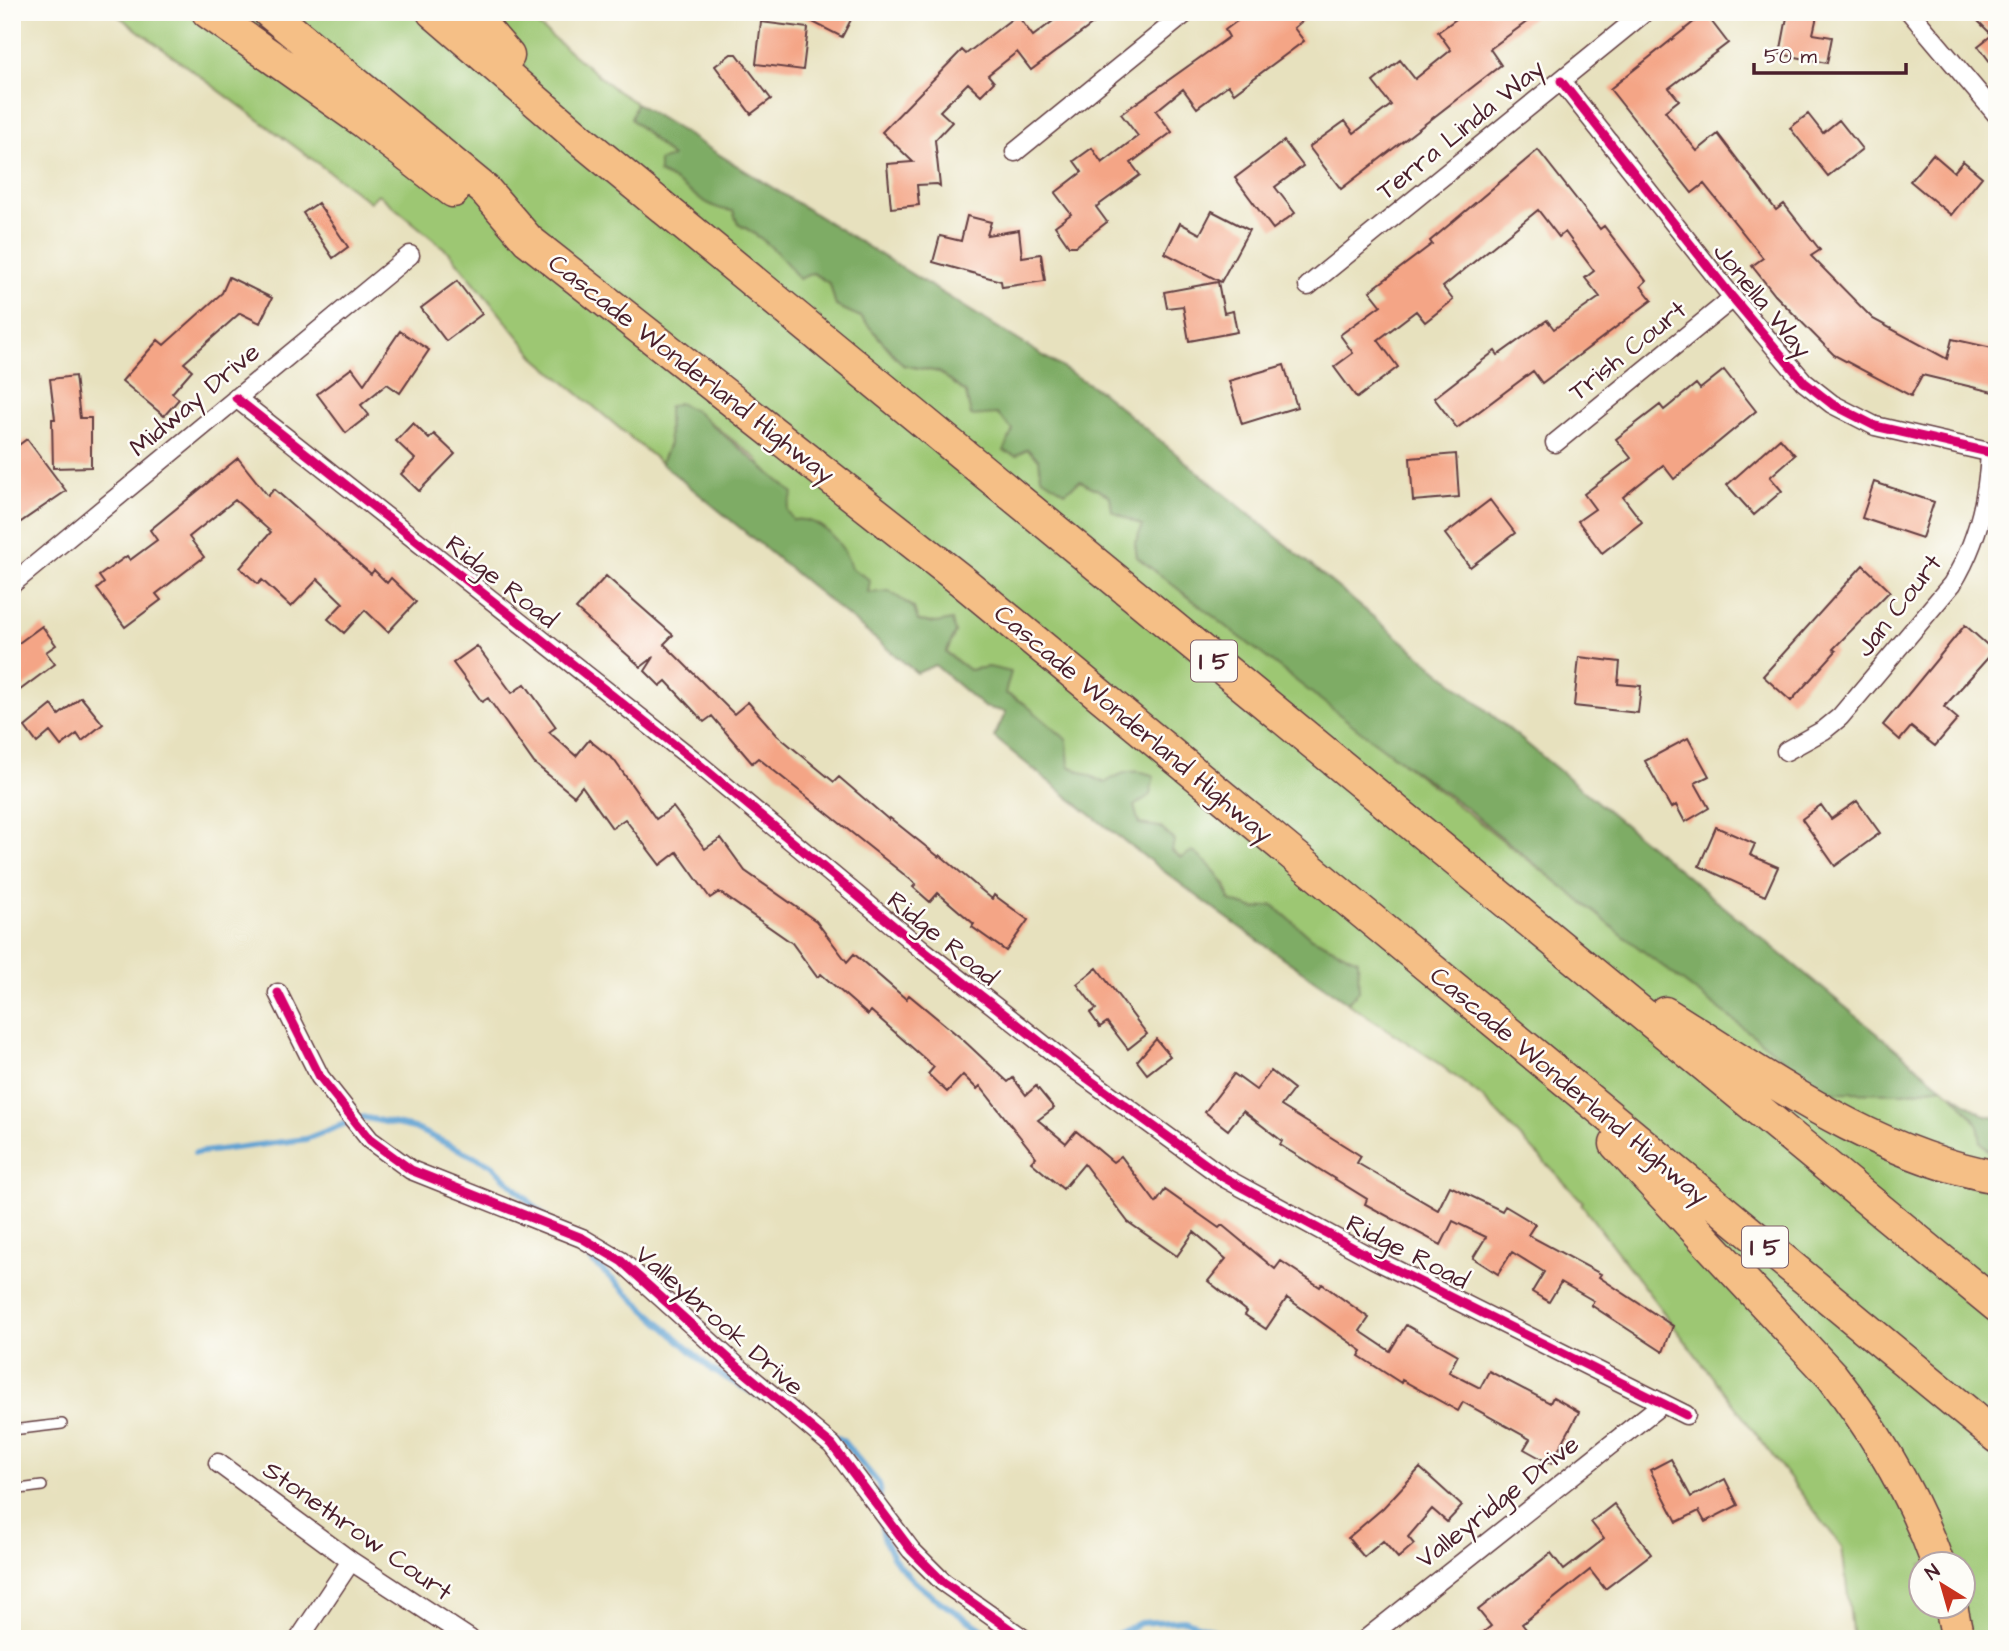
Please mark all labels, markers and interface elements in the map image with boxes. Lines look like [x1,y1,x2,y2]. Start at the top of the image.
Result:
scale bar [1754,32,1906,76]
text: 50 m [1764,42,1818,71]
street label: Terra Linda Way [1369,51,1553,210]
street label: Jonella Way [1703,235,1820,367]
street label: Cascade Wonderland Highway [539,245,842,494]
street label: Trish Court [1561,292,1694,409]
street label: Midway Drive [122,334,269,467]
street label: Ridge Road [437,527,565,639]
street label: Jan Court [1847,546,1951,665]
street label: Cascade Wonderland Highway [985,596,1281,853]
road number: I 5 [1191,640,1237,682]
street label: Ridge Road [878,883,1006,996]
street label: Cascade Wonderland Highway [1421,958,1717,1215]
street label: Ridge Road [1339,1206,1475,1300]
road number: I 5 [1742,1226,1788,1268]
street label: Valleybrook Drive [626,1237,812,1406]
street label: Valleyridge Drive [1408,1427,1588,1579]
street label: Stonethrow Court [255,1452,460,1610]
north arrow [1908,1550,1978,1620]
text: N [1920,1558,1946,1587]

